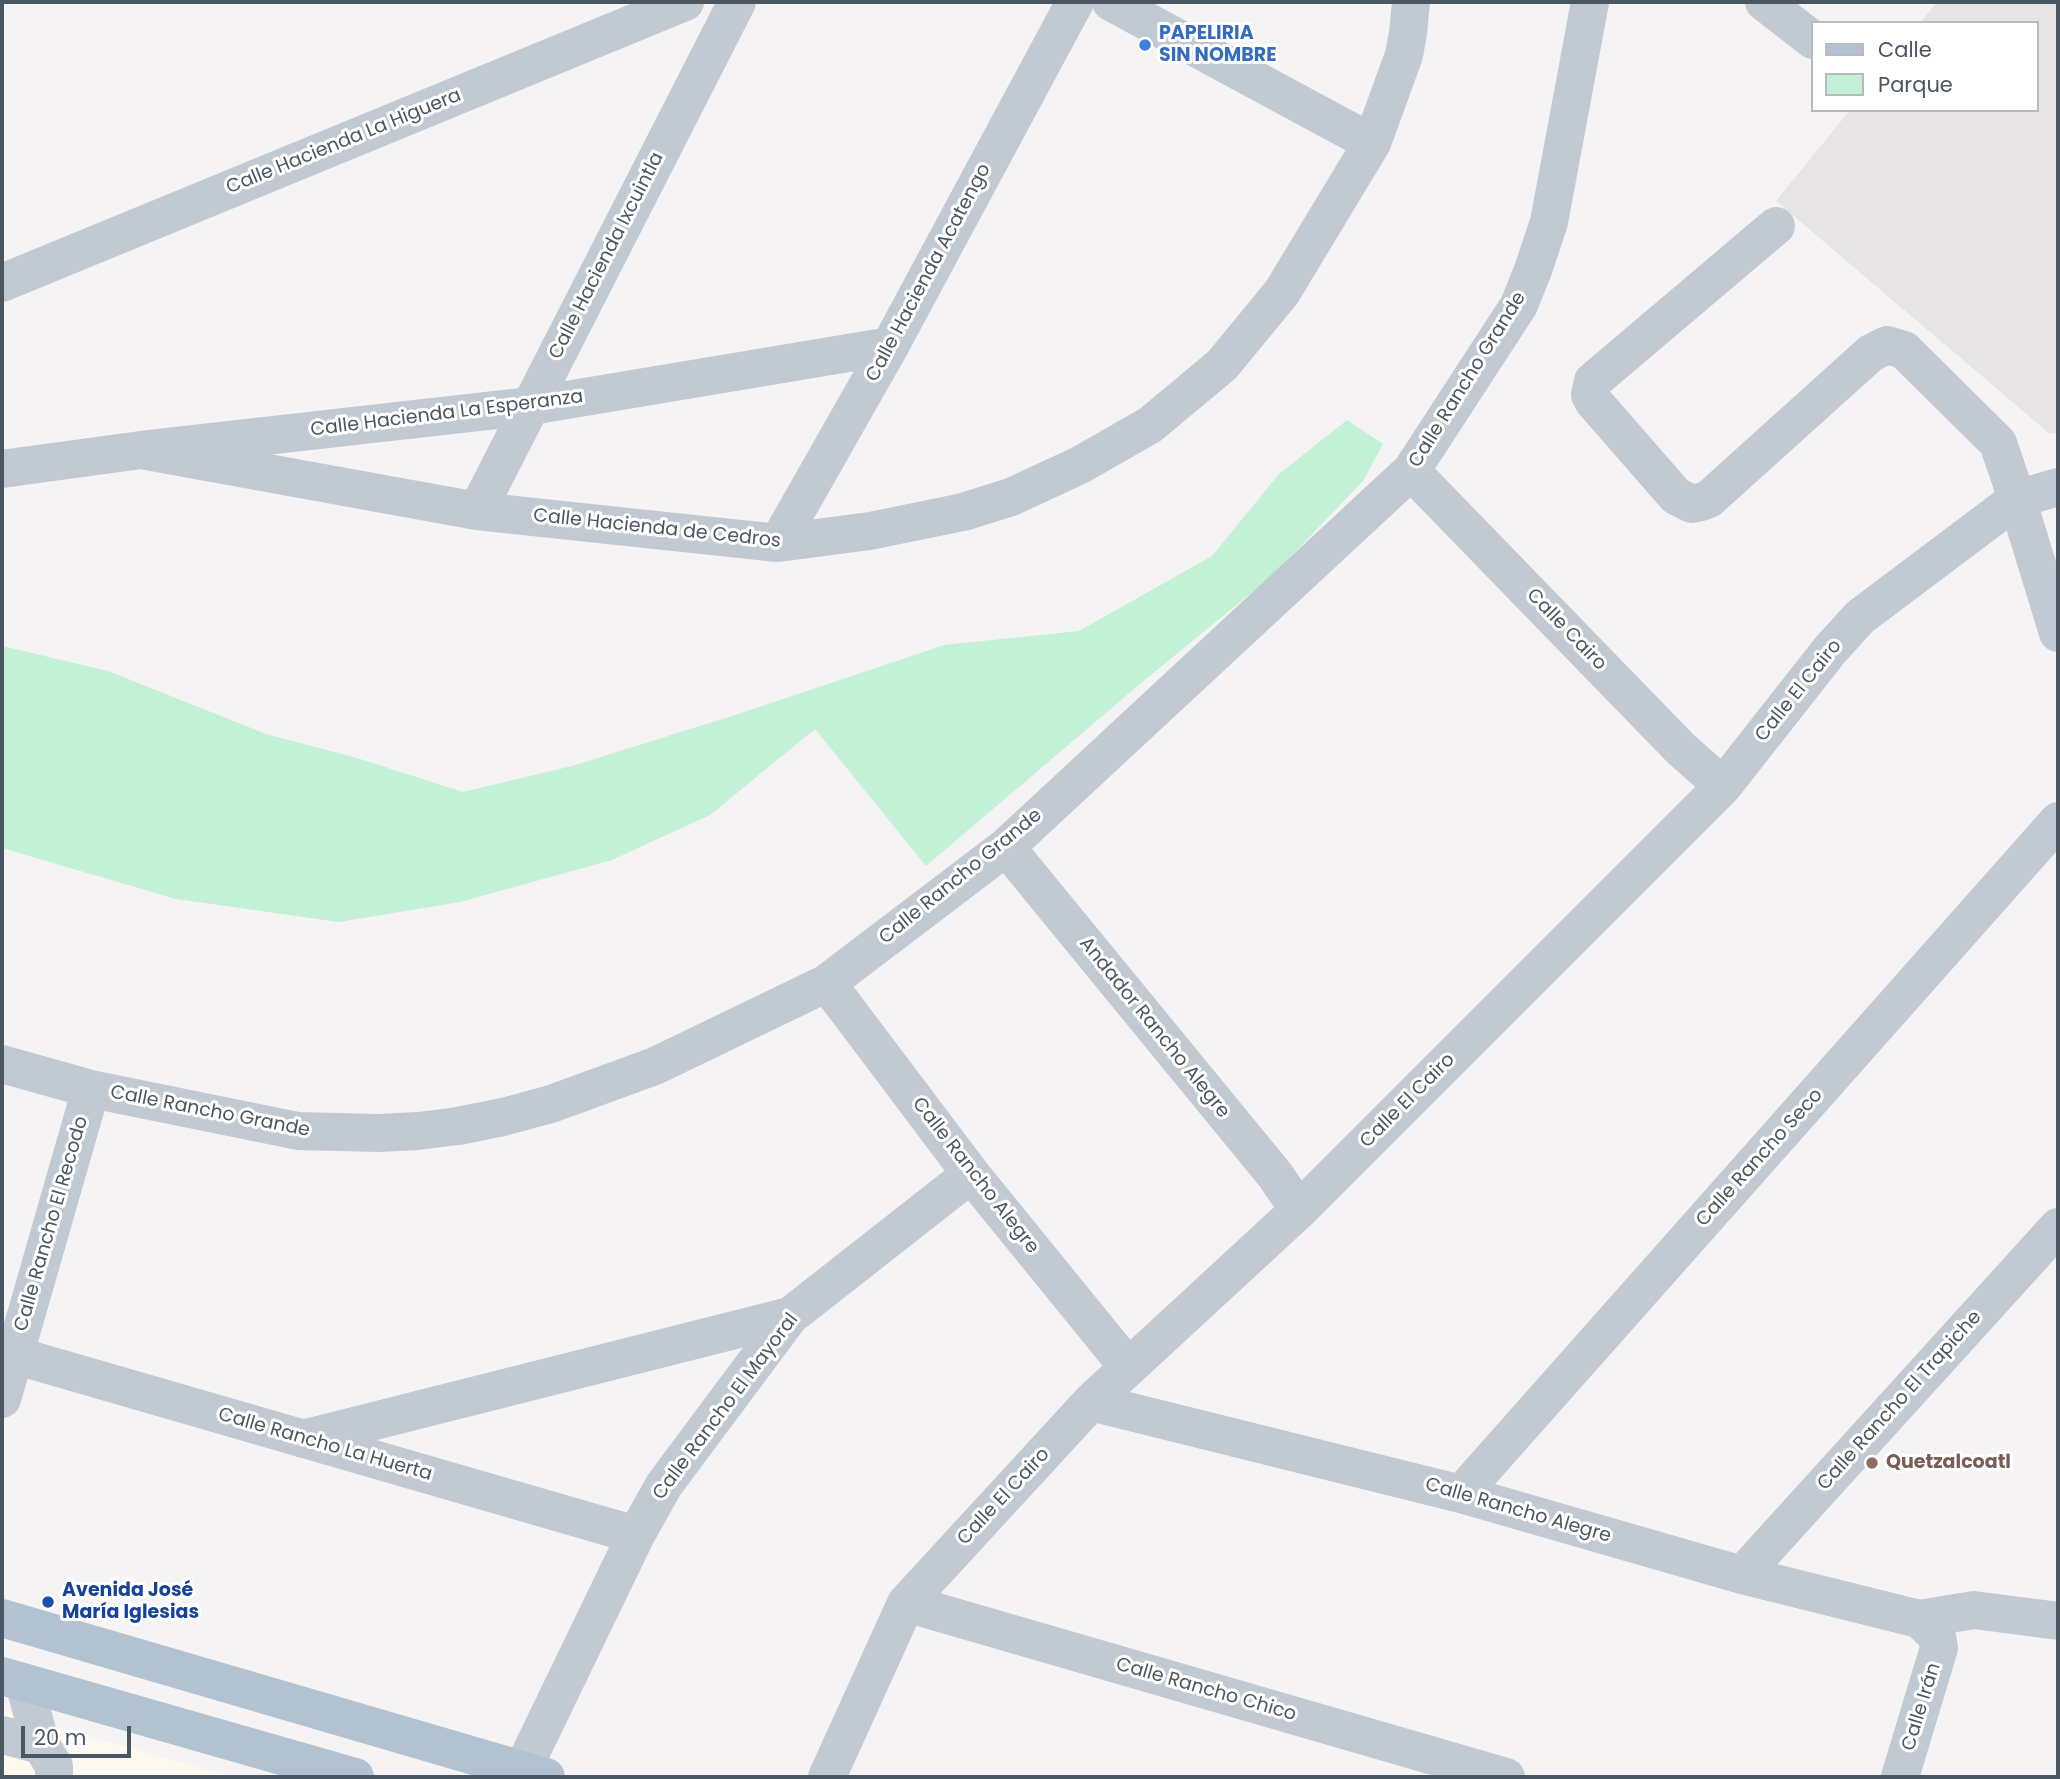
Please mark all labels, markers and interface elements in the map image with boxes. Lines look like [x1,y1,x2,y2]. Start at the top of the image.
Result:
legend [1812,21,2039,112]
place label: PAPELIRIA SIN NOMBRE [1159,23,1276,67]
text: Calle [1878,35,1932,64]
marker: PAPELIRIA SIN NOMBRE [1137,37,1153,53]
text: Parque [1878,70,1953,99]
street label: Calle Hacienda La Higuera [223,84,465,200]
street label: Calle Hacienda Ixcuintla [545,149,669,363]
street label: Calle Hacienda Acatengo [862,160,996,386]
street label: Calle Rancho Grande [1405,288,1531,472]
street label: Calle Hacienda La Esperanza [309,386,585,442]
street label: Calle Hacienda de Cedros [532,505,782,553]
street label: Calle Cairo [1521,584,1611,676]
street label: Calle El Cairo [1751,635,1847,747]
street label: Calle Rancho Grande [875,804,1047,950]
street label: Andador Rancho Alegre [1074,933,1234,1123]
street label: Calle El Cairo [1356,1049,1460,1153]
street label: Calle Rancho Grande [108,1081,312,1143]
street label: Calle Rancho Seco [1692,1084,1828,1232]
street label: Calle Rancho Alegre [907,1093,1043,1259]
street label: Calle Rancho El Recodo [10,1114,94,1334]
street label: Calle Rancho El Trapiche [1813,1306,1987,1496]
street label: Calle Rancho El Mayoral [648,1309,804,1505]
street label: Calle Rancho La Huerta [216,1404,434,1486]
street label: Calle El Cairo [953,1444,1055,1550]
place label: Quetzalcoatl [1886,1452,2011,1474]
marker: Quetzalcoatl [1864,1455,1880,1471]
street label: Calle Rancho Alegre [1422,1474,1614,1548]
place label: Avenida José María Iglesias [62,1580,199,1624]
marker: Avenida José María Iglesias [40,1594,56,1610]
street label: Calle Rancho Chico [1113,1653,1299,1727]
street label: Calle Irán [1898,1660,1946,1754]
scale bar [24,1712,135,1756]
text: 20 m [34,1723,87,1752]

